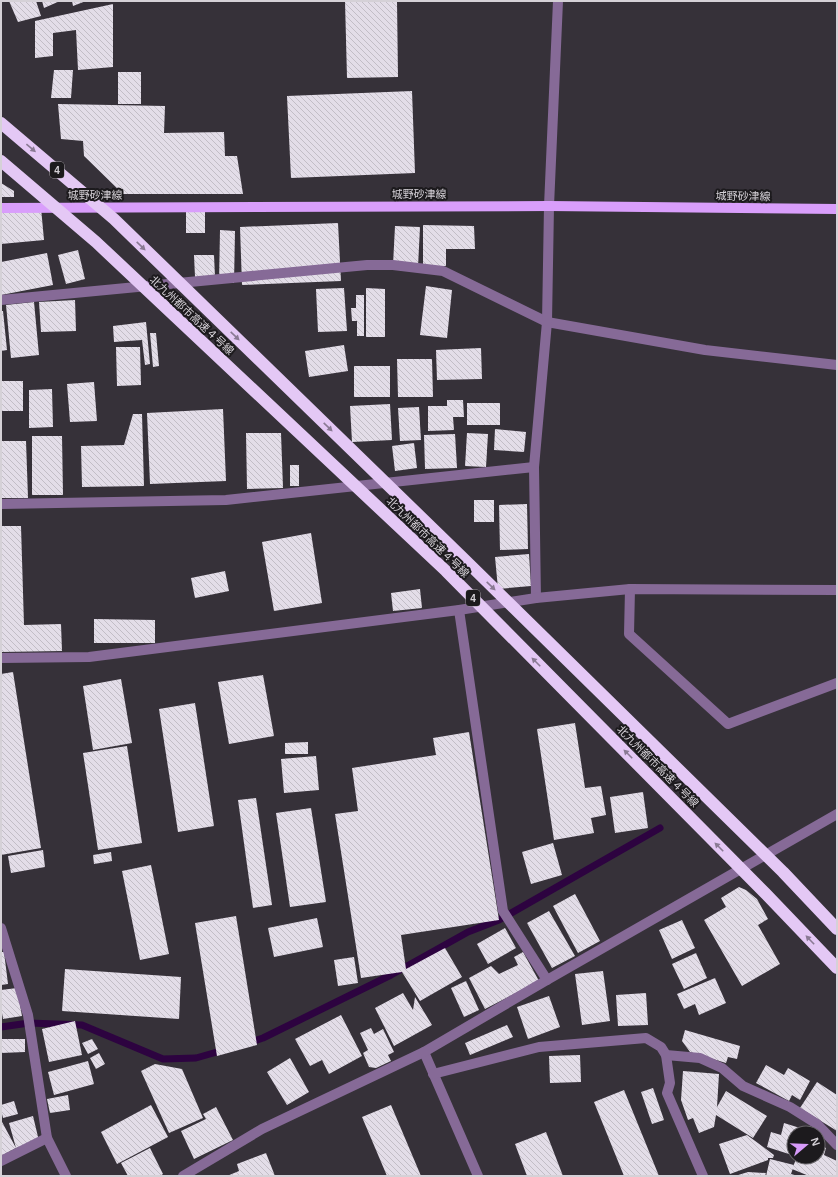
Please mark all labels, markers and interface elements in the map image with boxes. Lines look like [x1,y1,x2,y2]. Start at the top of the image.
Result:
one-way arrow [25,143,36,152]
road number: 4 [50,162,64,178]
street label: 城野砂津線 [392,188,447,200]
street label: 城野砂津線 [68,189,123,201]
street label: 城野砂津線 [715,190,771,202]
one-way arrow [137,241,146,250]
street label: 北九州都市高速４号線 [148,273,236,357]
one-way arrow [230,332,240,341]
one-way arrow [323,422,333,432]
street label: 北九州都市高速４号線 [384,494,472,580]
one-way arrow [486,581,496,591]
road number: 4 [466,590,480,606]
one-way arrow [531,657,541,667]
street label: 北九州都市高速４号線 [615,723,701,809]
one-way arrow [623,749,633,759]
one-way arrow [714,842,724,852]
one-way arrow [805,935,815,945]
north arrow [786,1125,826,1165]
text: N [808,1136,822,1148]

